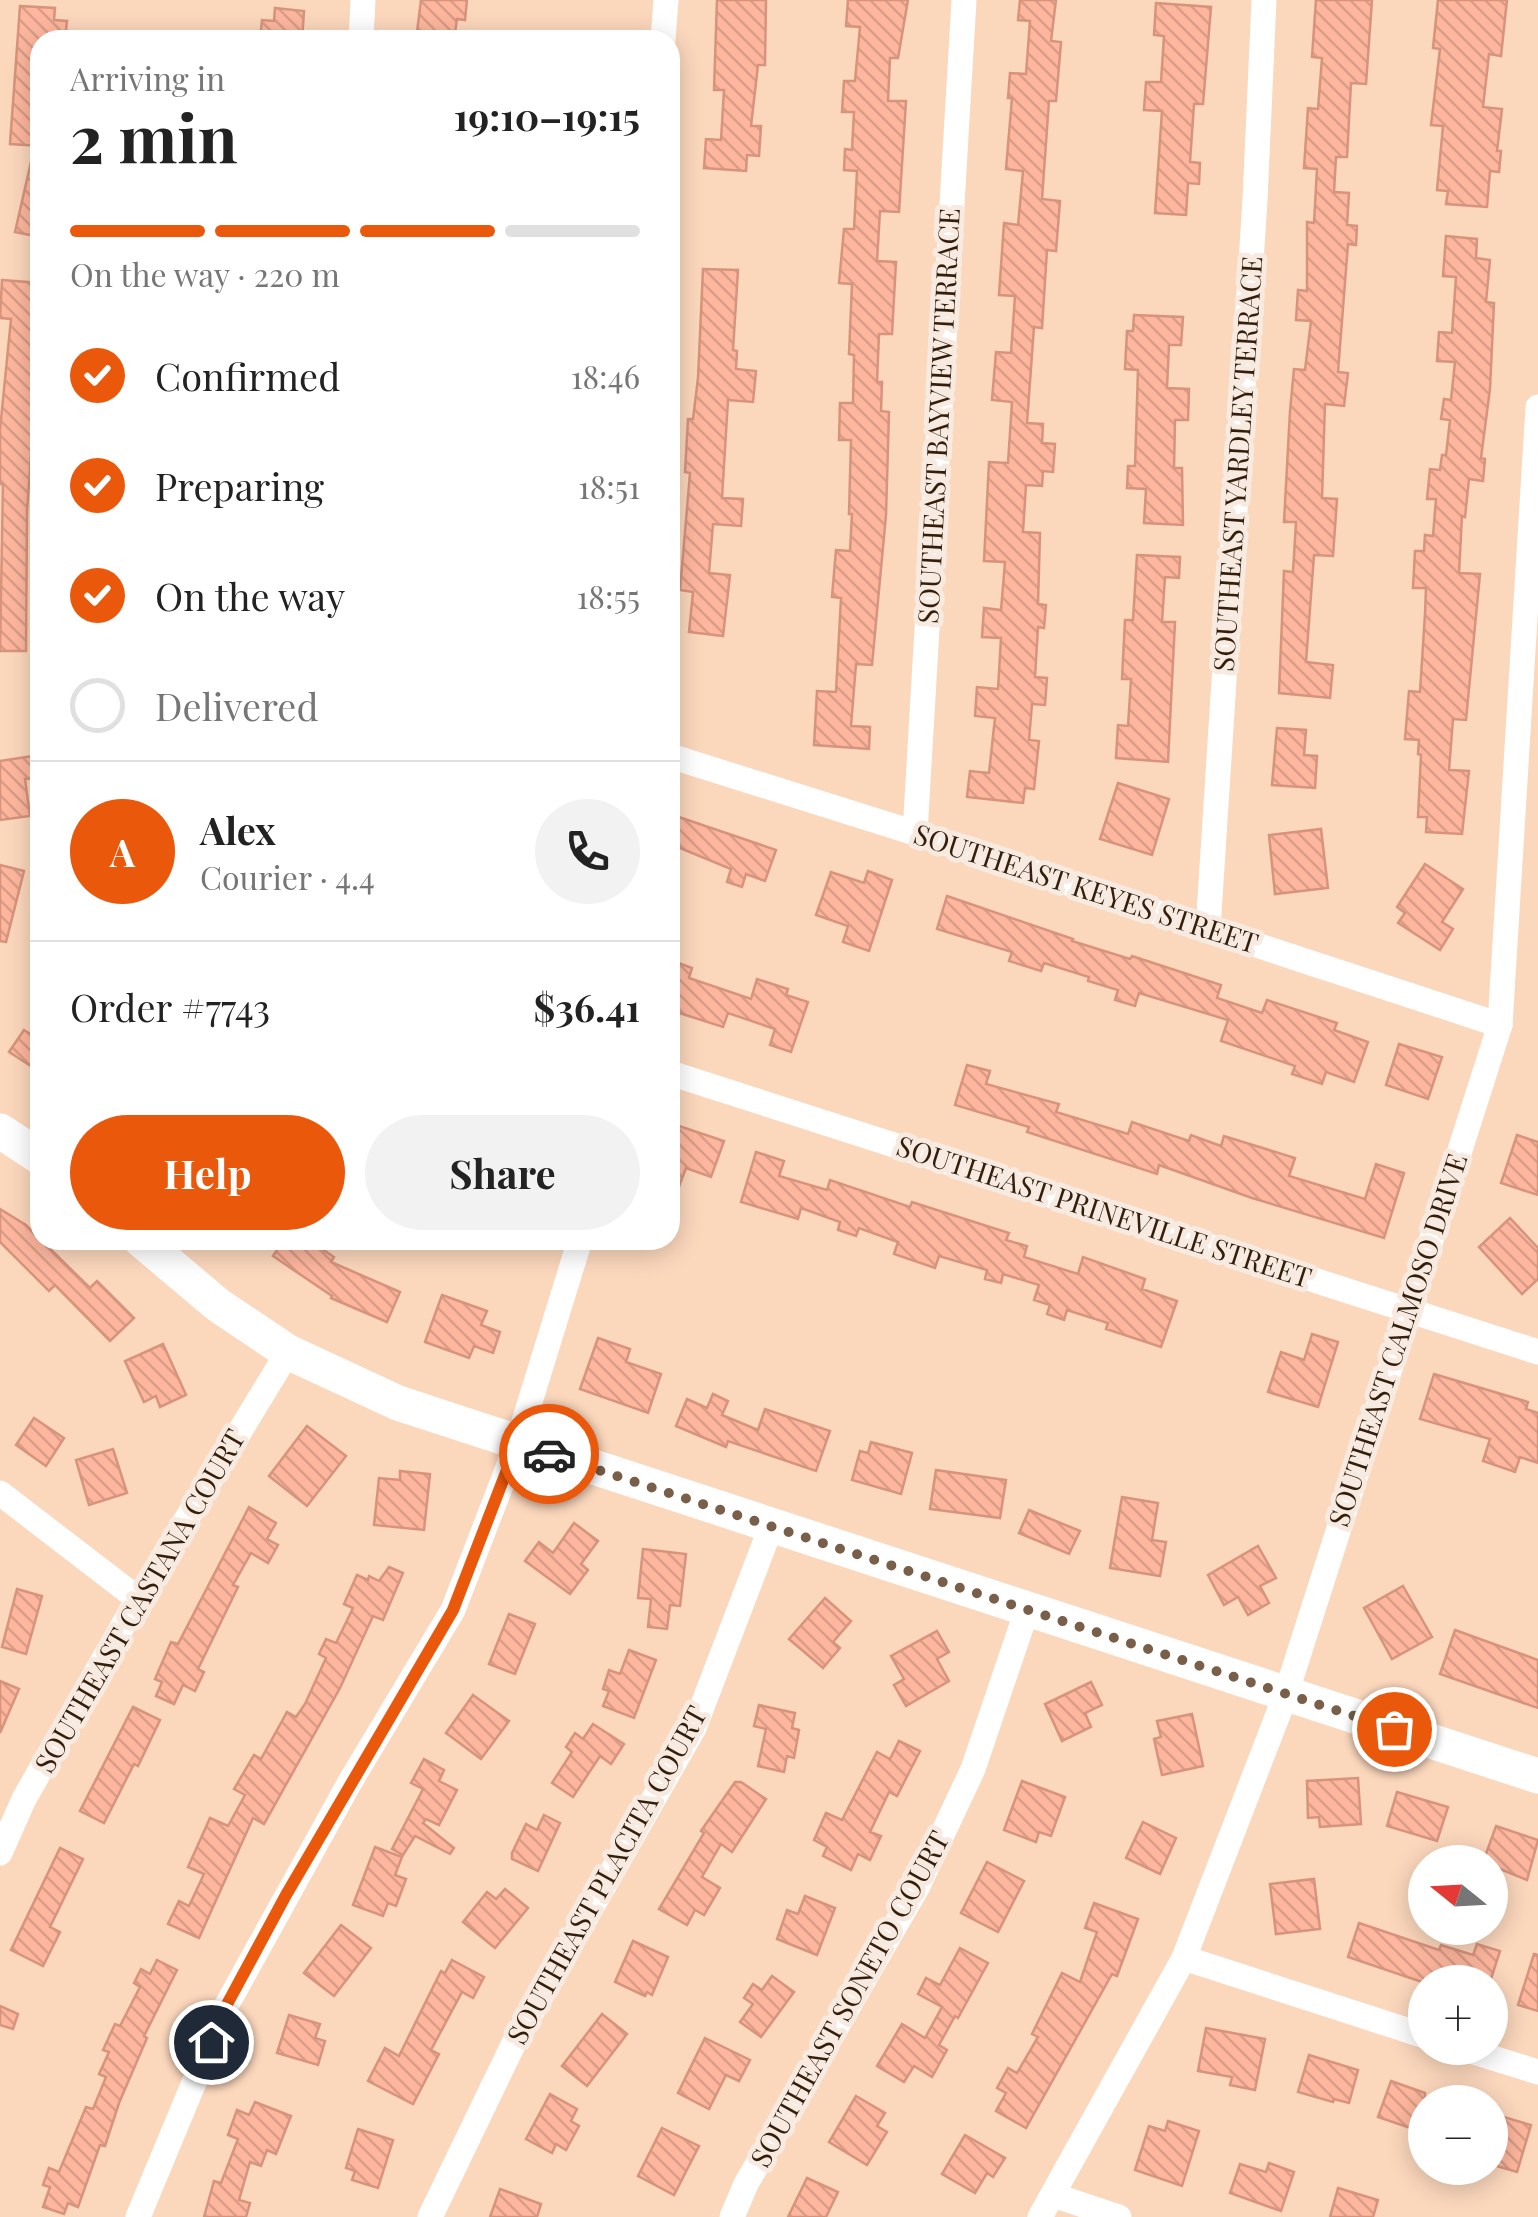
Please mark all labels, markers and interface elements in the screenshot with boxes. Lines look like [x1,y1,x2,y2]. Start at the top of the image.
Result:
text: Arriving in [70,56,225,99]
text: 19:10–19:15 [454,90,640,141]
text: 2 min [70,93,238,179]
street label: SOUTHEAST BAYVIEW TERRACE [908,207,967,625]
text: On the way · 220 m [70,252,340,295]
street label: SOUTHEAST YARDLEY TERRACE [1204,255,1269,673]
icon: check [70,348,125,403]
text: Confirmed [155,350,340,401]
text: 18:46 [571,354,640,397]
icon: check [70,458,125,513]
text: Preparing [155,460,324,511]
text: 18:51 [578,464,640,507]
icon: check [70,568,125,623]
text: On the way [155,570,345,621]
text: 18:55 [576,574,640,617]
text: Delivered [155,680,319,731]
button: phone [535,799,640,904]
text: Alex [200,804,276,855]
street label: SOUTHEAST KEYES STREET [909,814,1263,961]
text: A [110,826,135,877]
text: Courier · 4.4 [200,855,375,898]
text: Order #7743 [70,981,270,1032]
text: $36.41 [534,981,640,1032]
button: Help [70,1115,345,1230]
button: Share [365,1115,640,1230]
street label: SOUTHEAST PRINEVILLE STREET [892,1126,1317,1295]
street label: SOUTHEAST CALMOSO DRIVE [1319,1148,1474,1531]
courier [499,1404,599,1504]
street label: SOUTHEAST CASTANA COURT [25,1422,252,1779]
icon: car [522,1427,577,1482]
pin [1352,1687,1437,1772]
street label: SOUTHEAST PLACITA COURT [497,1699,714,2050]
icon: bag [1367,1702,1422,1757]
street label: SOUTHEAST SONETO COURT [741,1824,957,2173]
north arrow [1408,1845,1508,1945]
map controls [1408,1845,1508,2185]
button: + [1408,1965,1508,2065]
pin [169,2000,254,2085]
icon: home [184,2015,239,2070]
button: − [1408,2085,1508,2185]

